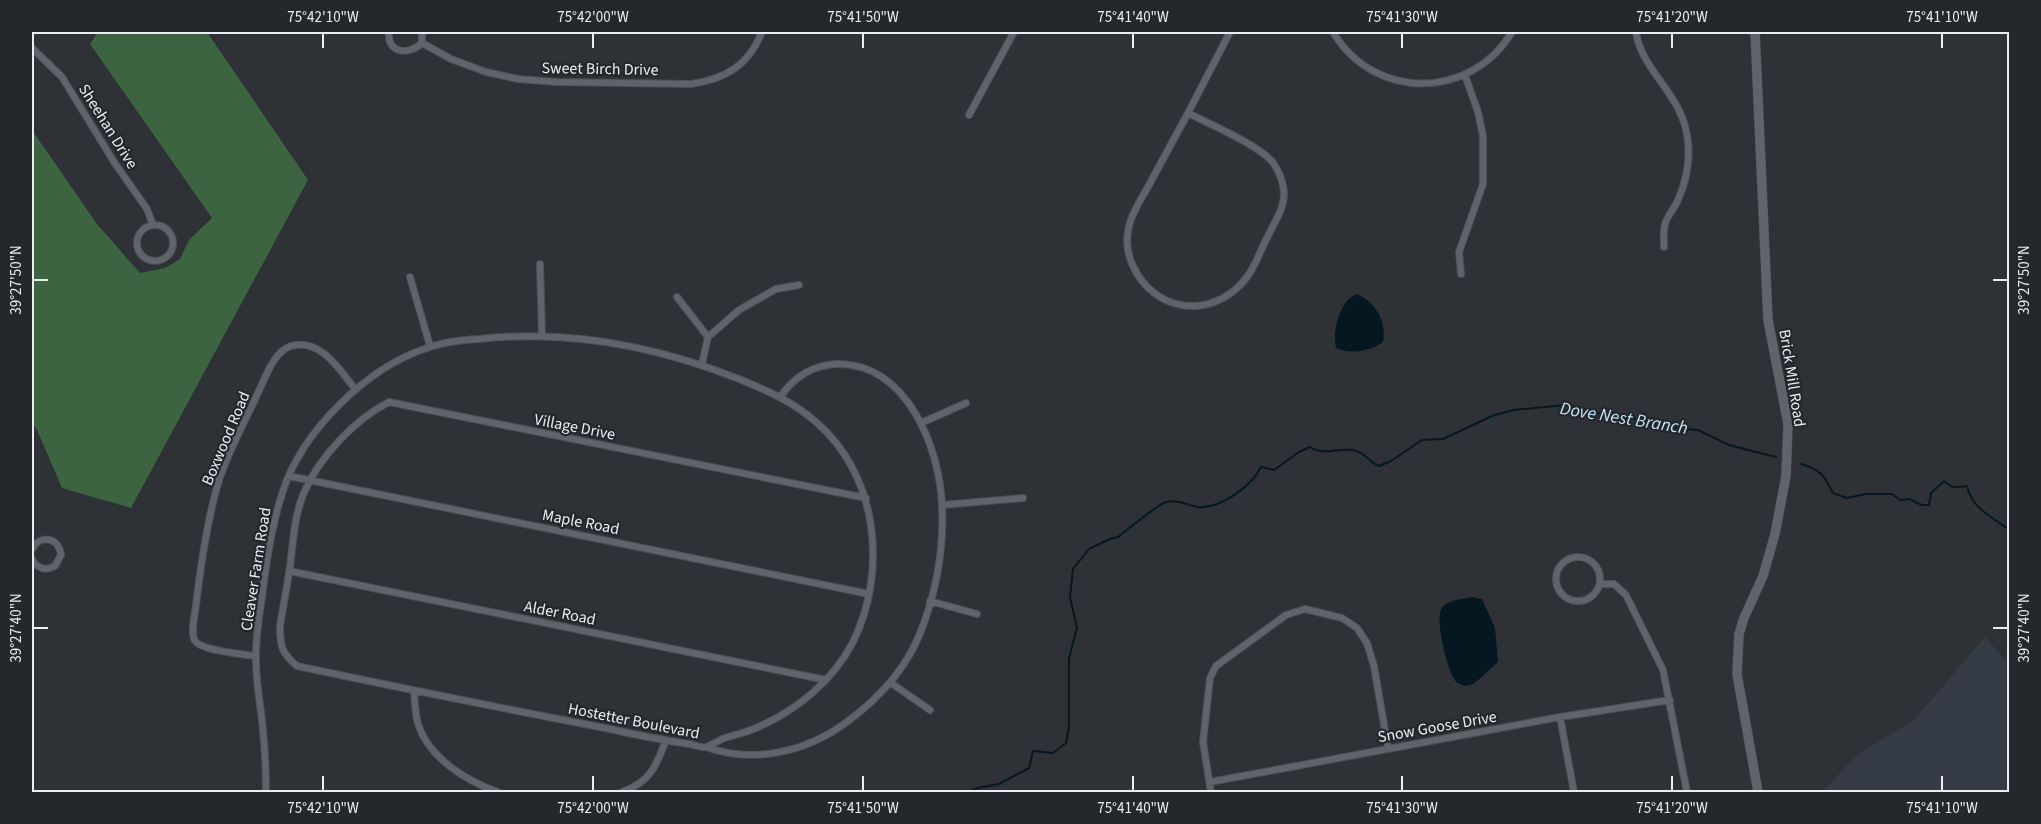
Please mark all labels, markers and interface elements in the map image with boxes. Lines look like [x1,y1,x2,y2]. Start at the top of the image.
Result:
text: 75°42'10"W [287,7,359,28]
text: 75°42'00"W [557,7,629,28]
text: 75°41'50"W [827,7,899,28]
text: 75°41'40"W [1097,7,1169,28]
text: 75°41'30"W [1366,7,1438,28]
text: 75°41'20"W [1636,7,1708,28]
text: 75°41'10"W [1906,7,1978,28]
street label: Sweet Birch Drive [541,57,659,81]
street label: Sheehan Drive [73,80,143,173]
text: 39°27'50"N [6,245,27,315]
text: 39°27'50"N [2014,245,2035,315]
street label: Brick Mill Road [1773,328,1811,429]
street label: Boxwood Road [196,388,256,489]
water label: Dove Nest Branch [1558,396,1690,441]
street label: Village Drive [532,408,617,446]
street label: Maple Road [540,504,621,540]
street label: Cleaver Farm Road [235,506,277,633]
text: 39°27'40"N [6,593,27,663]
text: 39°27'40"N [2014,593,2035,663]
street label: Alder Road [522,595,598,631]
street label: Hostetter Boulevard [566,697,702,745]
street label: Snow Goose Drive [1376,706,1498,748]
text: 75°42'10"W [287,798,359,819]
text: 75°42'00"W [557,798,629,819]
text: 75°41'50"W [827,798,899,819]
text: 75°41'40"W [1097,798,1169,819]
text: 75°41'30"W [1366,798,1438,819]
text: 75°41'20"W [1636,798,1708,819]
text: 75°41'10"W [1906,798,1978,819]

